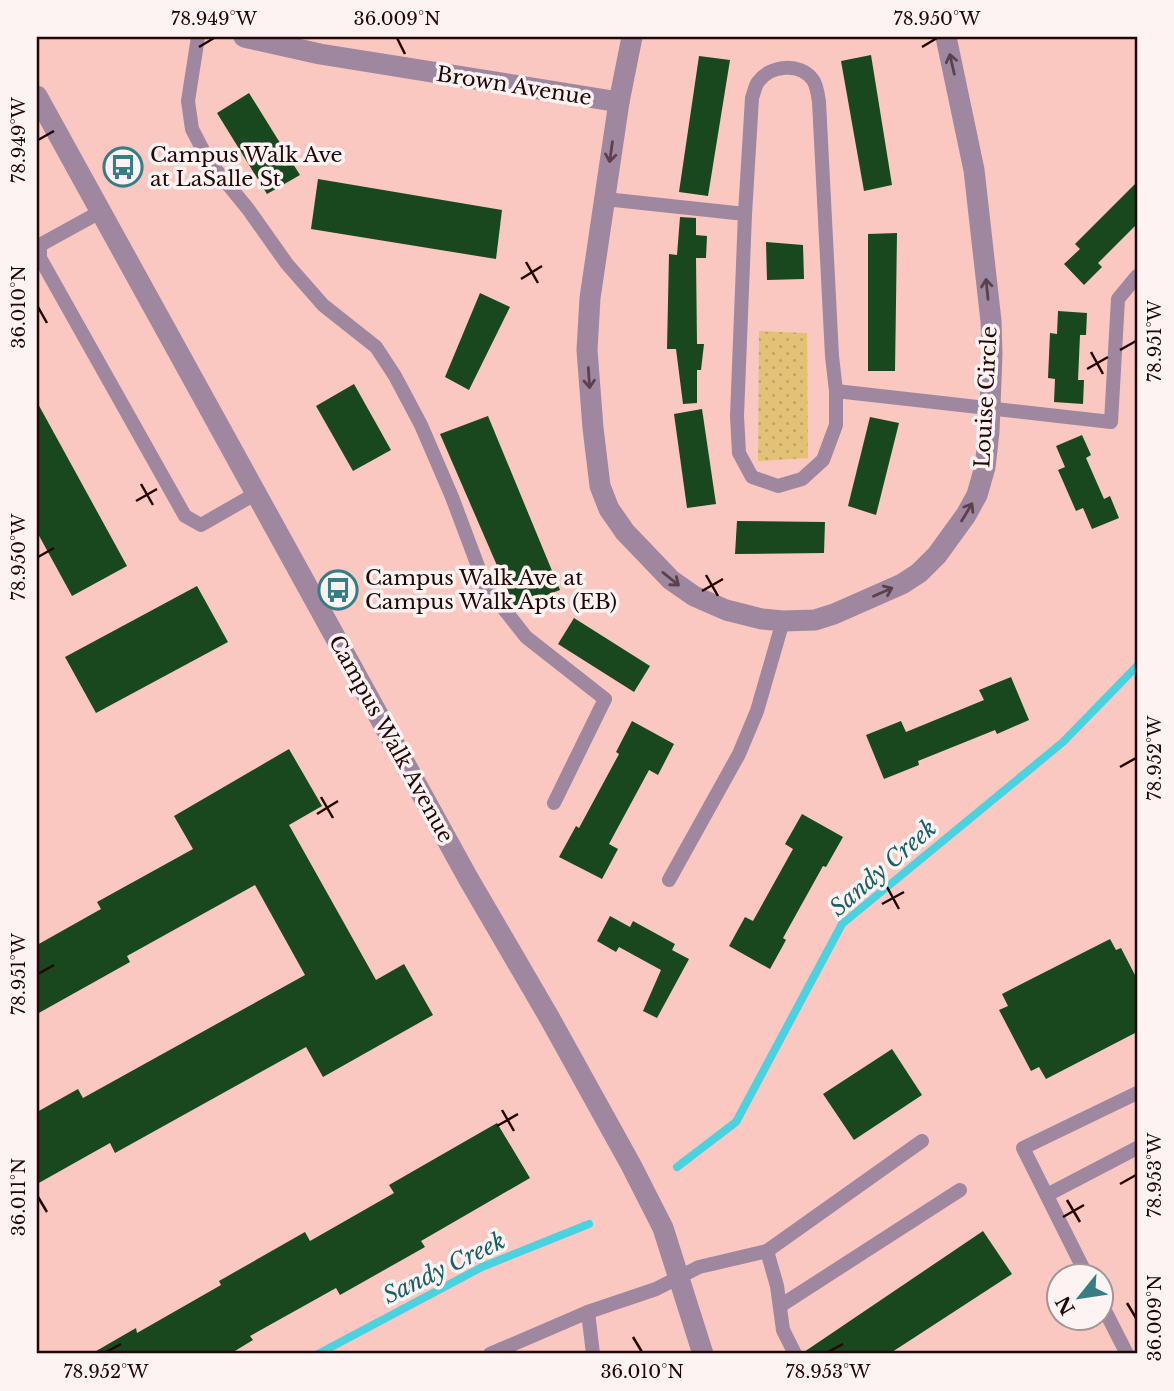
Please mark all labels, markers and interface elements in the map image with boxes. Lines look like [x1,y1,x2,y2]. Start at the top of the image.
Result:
text: 78.949°W [171,8,258,30]
text: 36.009°N [354,8,440,30]
text: 78.950°W [894,8,981,30]
one-way arrow [945,53,958,76]
street label: Brown Avenue [435,61,593,111]
text: 78.949°W [8,96,30,183]
one-way arrow [605,140,618,163]
place label: Campus Walk Ave at LaSalle St [150,142,343,192]
bus stop icon: Campus Walk Ave at LaSalle St [102,146,144,188]
text: 36.010°N [8,265,30,349]
one-way arrow [981,278,994,300]
text: 78.951°W [1144,299,1166,382]
street label: Louise Circle [969,326,1003,468]
one-way arrow [583,366,596,389]
one-way arrow [960,503,975,522]
text: 78.950°W [8,513,30,600]
place label: Campus Walk Ave at Campus Walk Apts (EB) [365,565,617,615]
bus stop icon: Campus Walk Ave at Campus Walk Apts (EB) [317,569,359,611]
one-way arrow [662,571,680,587]
one-way arrow [872,585,894,598]
street label: Campus Walk Avenue [323,631,459,847]
text: 78.952°W [1144,715,1166,801]
water label: Sandy Creek [824,814,942,922]
text: 78.951°W [8,932,30,1015]
text: 78.953°W [1144,1132,1166,1218]
text: 36.011°N [8,1158,30,1236]
water label: Sandy Creek [378,1226,510,1310]
north arrow [1044,1262,1114,1332]
text: 36.009°N [1144,1275,1166,1361]
text: N [1051,1292,1080,1319]
text: 78.952°W [64,1361,149,1383]
text: 36.010°N [600,1361,684,1383]
text: 78.953°W [786,1361,871,1383]

